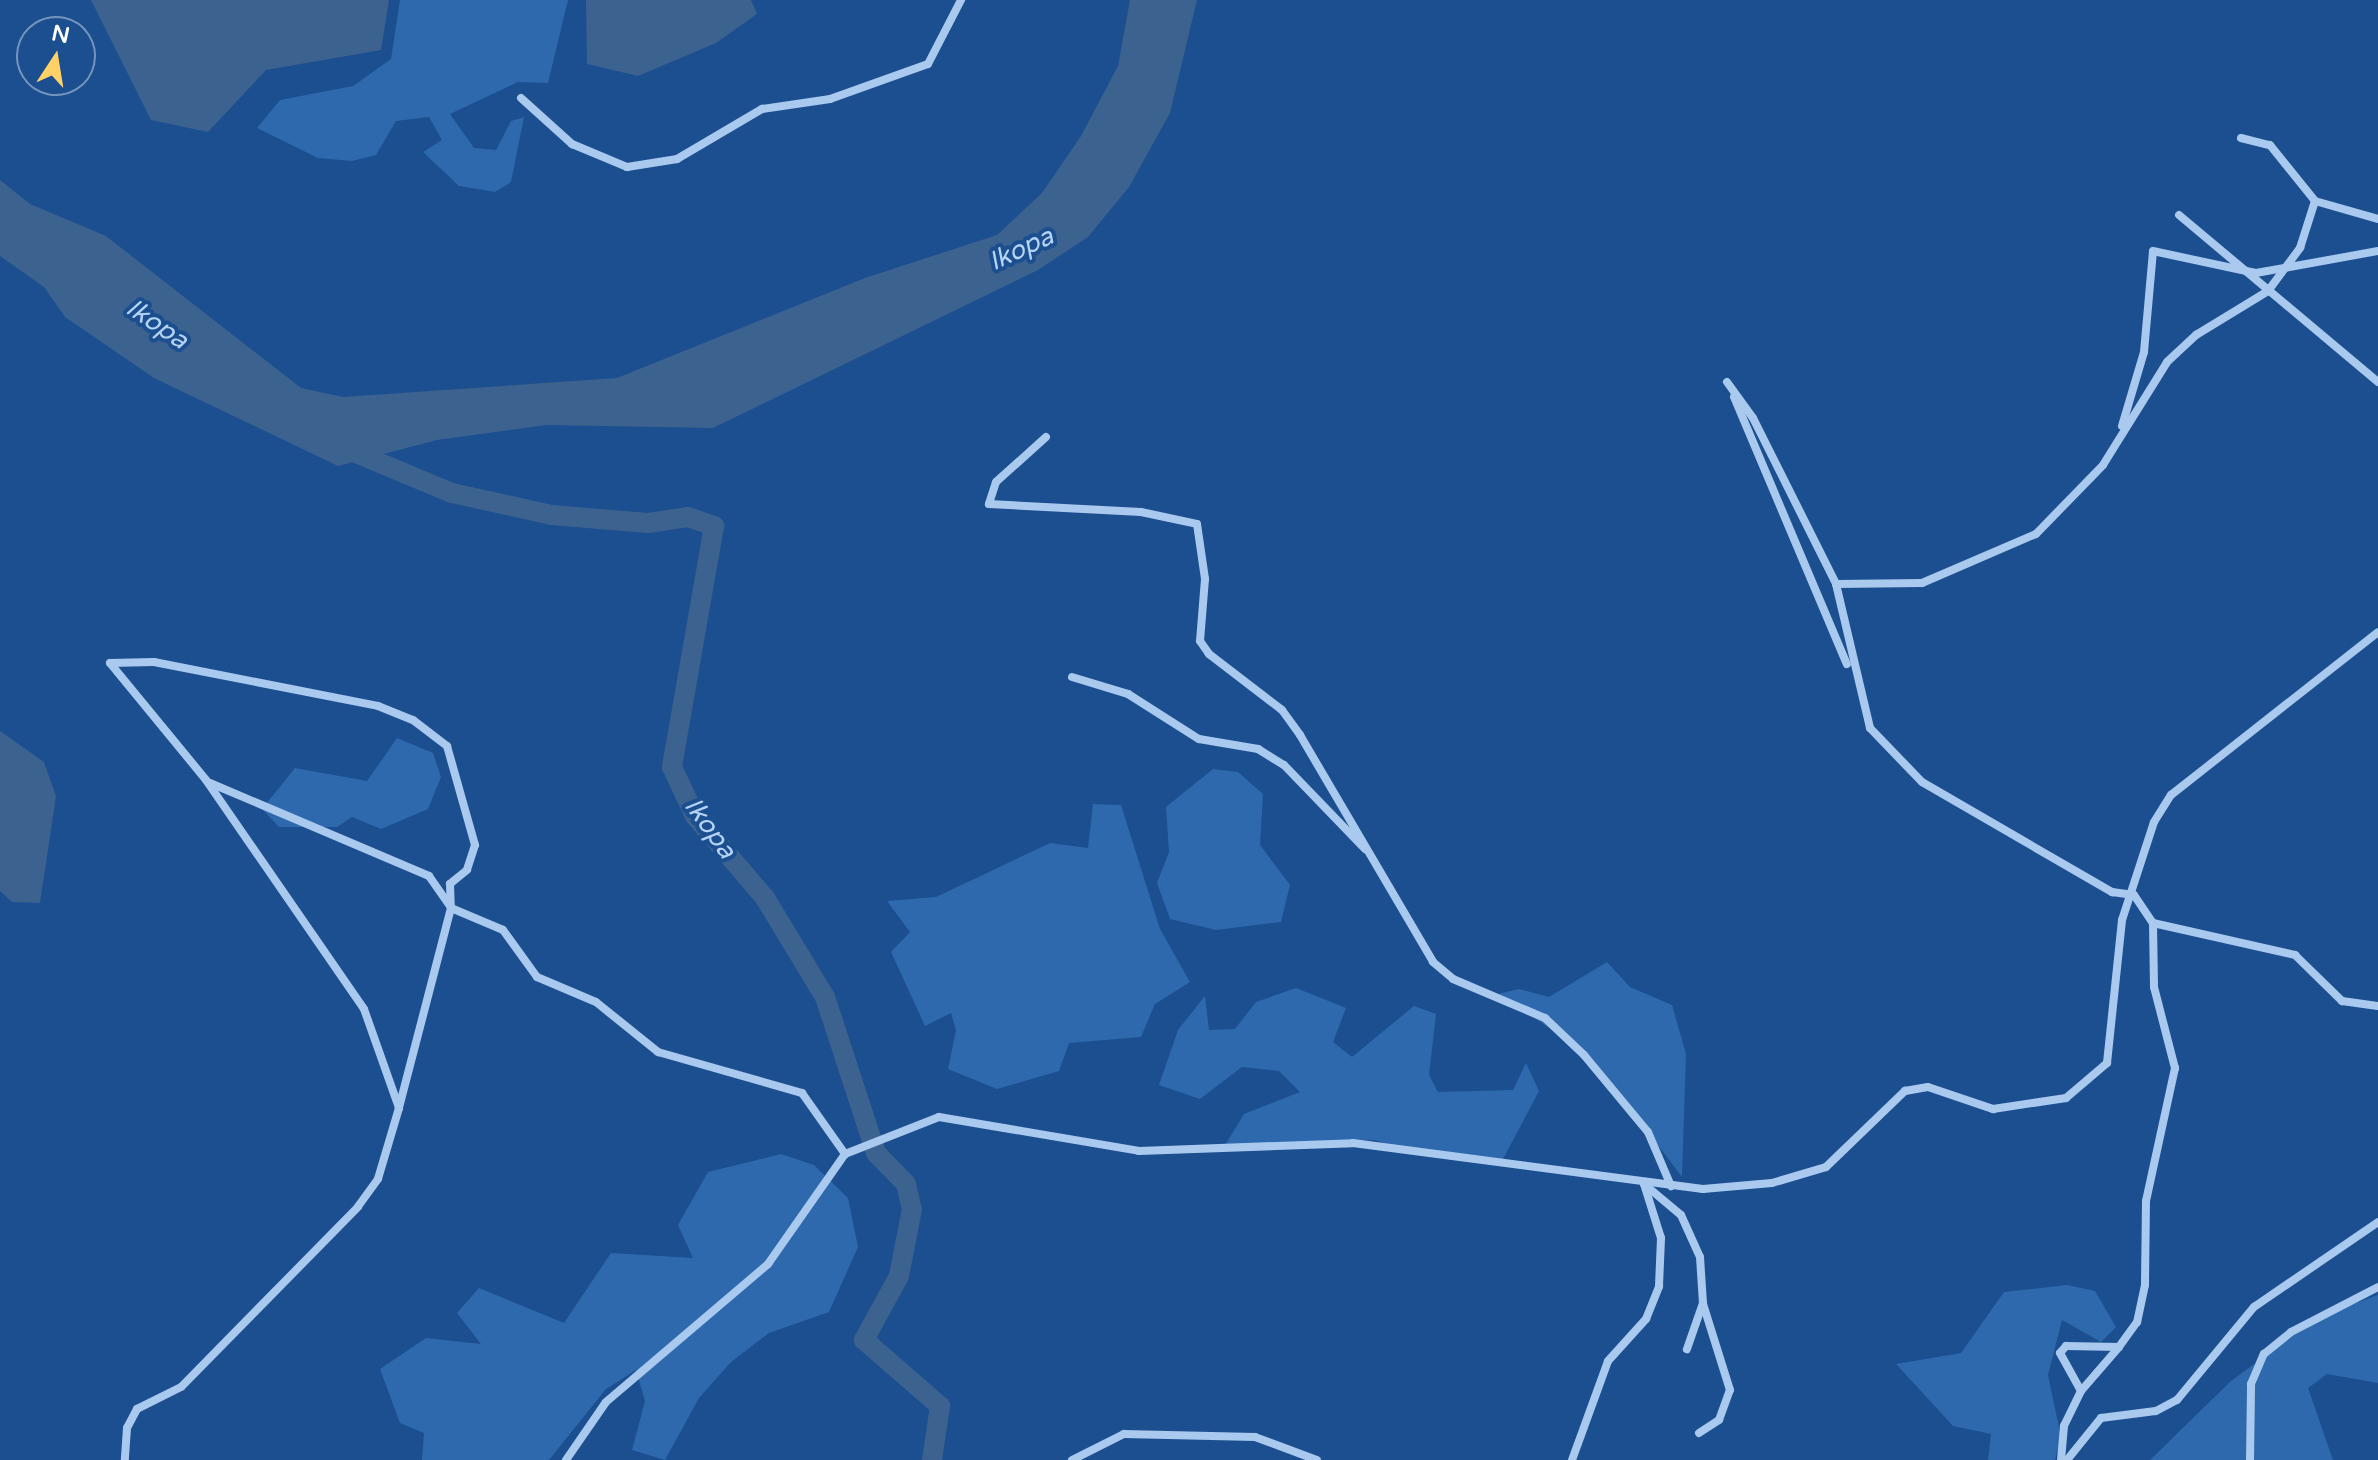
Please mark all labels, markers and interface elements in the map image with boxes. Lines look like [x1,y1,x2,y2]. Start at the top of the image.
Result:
north arrow [16,16,96,96]
text: N [49,20,72,49]
water label: Ikopa [984,221,1058,277]
water label: Ikopa [120,292,194,356]
water label: Ikopa [677,791,743,865]

